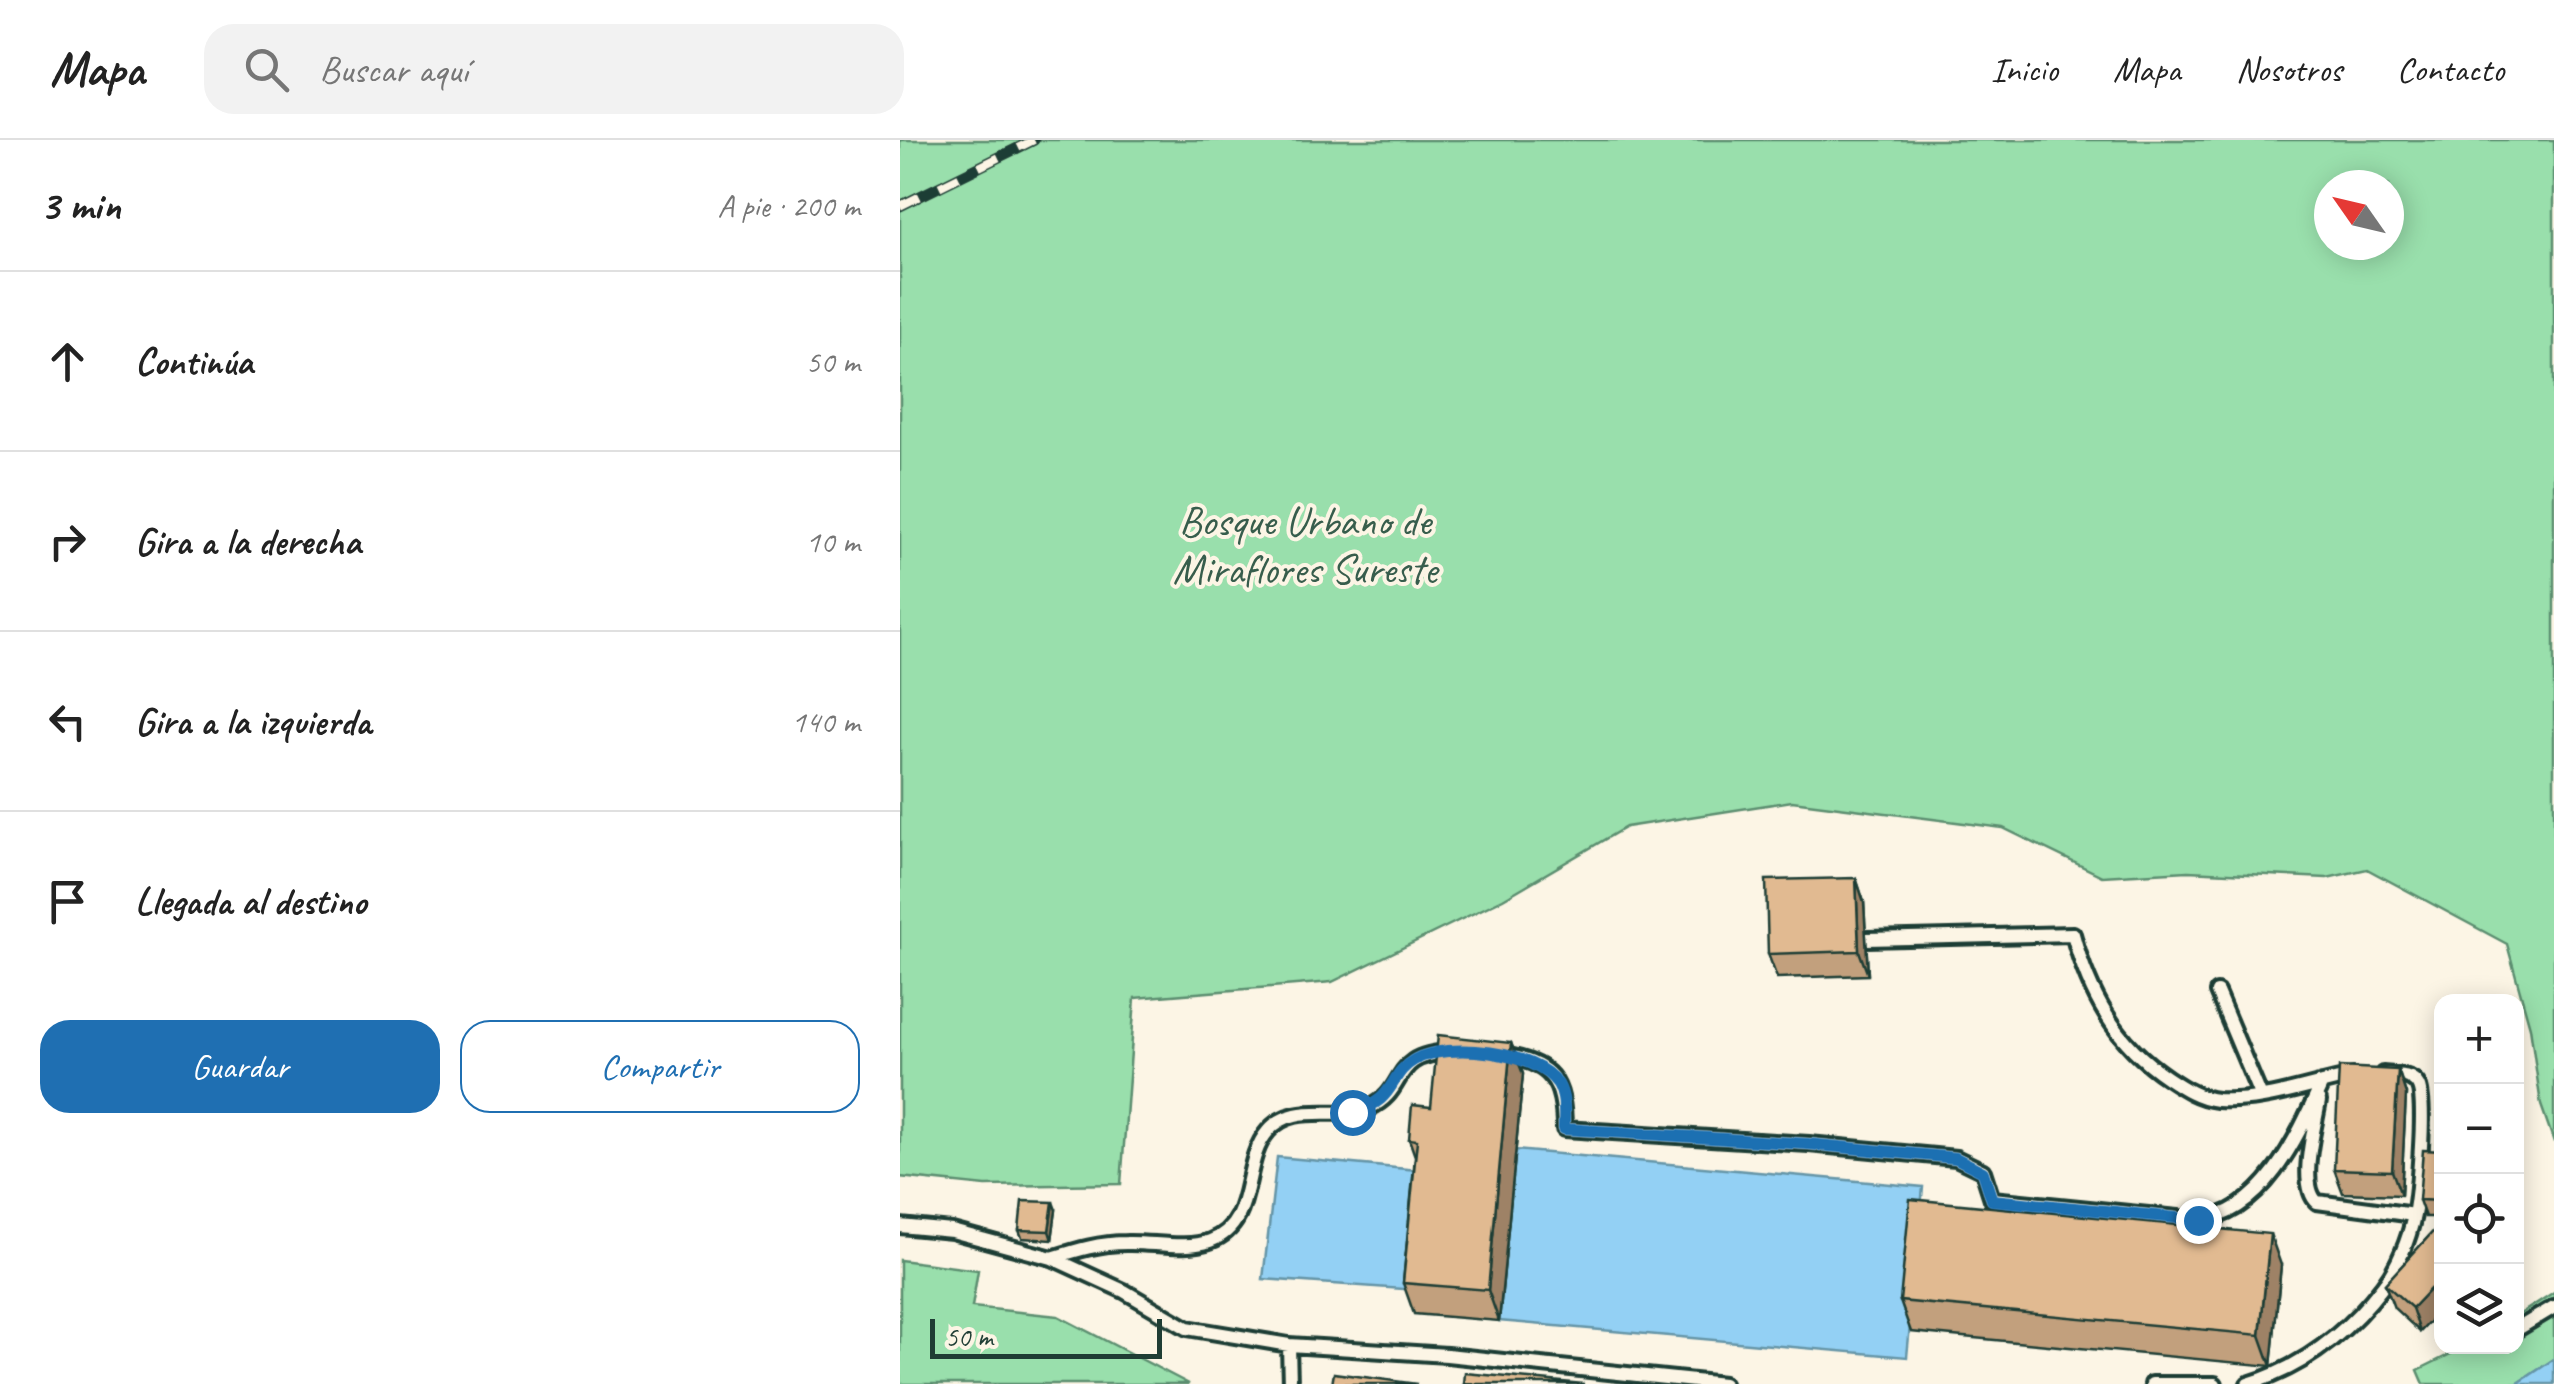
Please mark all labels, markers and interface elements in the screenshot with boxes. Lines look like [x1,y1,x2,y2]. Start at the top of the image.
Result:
search box [204,24,904,114]
text: Mapa [50,39,144,99]
icon: search [239,42,294,97]
text: Buscar aquí [319,46,468,93]
text: Inicio [1991,47,2058,92]
text: Mapa [2113,47,2181,92]
text: Nosotros [2236,47,2342,92]
text: Contacto [2397,47,2504,92]
north arrow [2314,170,2404,260]
text: 3 min [40,179,120,232]
text: A pie · 200 m [717,185,860,226]
icon: ahead [40,334,95,389]
text: Continúa [135,338,253,385]
text: 50 m [806,341,860,382]
park label: Bosque Urbano de Miraflores Sureste [1173,495,1441,596]
icon: right [40,514,95,569]
text: Gira a la derecha [135,518,361,565]
text: 10 m [806,521,860,562]
icon: left [40,694,95,749]
text: Gira a la izquierda [135,698,371,745]
text: 140 m [791,701,860,742]
icon: arrive [40,874,95,929]
text: Llegada al destino [135,878,366,925]
map controls [2434,994,2524,1354]
button: + [2434,994,2524,1084]
button: Guardar [40,1020,440,1113]
button: Compartir [460,1020,860,1113]
button: − [2434,1084,2524,1174]
route start [1330,1090,1376,1136]
button: locate [2434,1174,2524,1264]
route end [2176,1198,2222,1244]
button: layers [2434,1264,2524,1354]
scale bar [930,1314,1162,1358]
text: 50 m [945,1319,993,1354]

